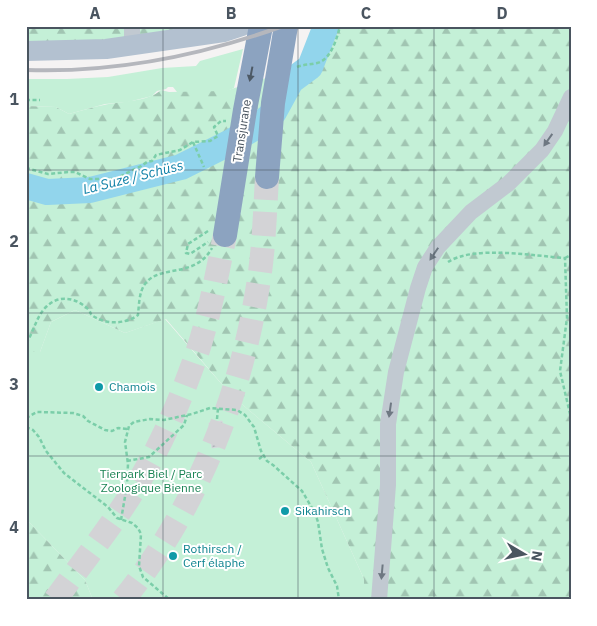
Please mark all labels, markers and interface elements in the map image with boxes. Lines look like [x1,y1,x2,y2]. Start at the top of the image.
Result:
text: A [90,3,101,23]
text: B [226,3,237,23]
text: C [361,3,371,23]
text: D [496,3,508,23]
one-way arrow [247,66,255,82]
text: 1 [9,89,19,109]
street label: Transjurane [229,98,254,164]
one-way arrow [543,134,553,147]
water label: La Suze / Schüss [81,156,186,198]
text: 2 [9,231,19,251]
one-way arrow [429,247,438,261]
text: 3 [9,374,19,394]
place label: Chamois [109,379,156,394]
marker: Chamois [93,381,105,393]
one-way arrow [386,402,394,418]
park label: Tierpark Biel / Parc Zoologique Bienne [100,466,202,495]
place label: Sikahirsch [295,503,351,518]
marker: Sikahirsch [279,505,291,517]
text: 4 [9,517,19,537]
north arrow [500,528,550,578]
place label: Rothirsch / Cerf élaphe [183,541,245,570]
marker: Rothirsch / Cerf élaphe [167,550,179,562]
text: N [527,550,547,562]
one-way arrow [378,564,386,580]

